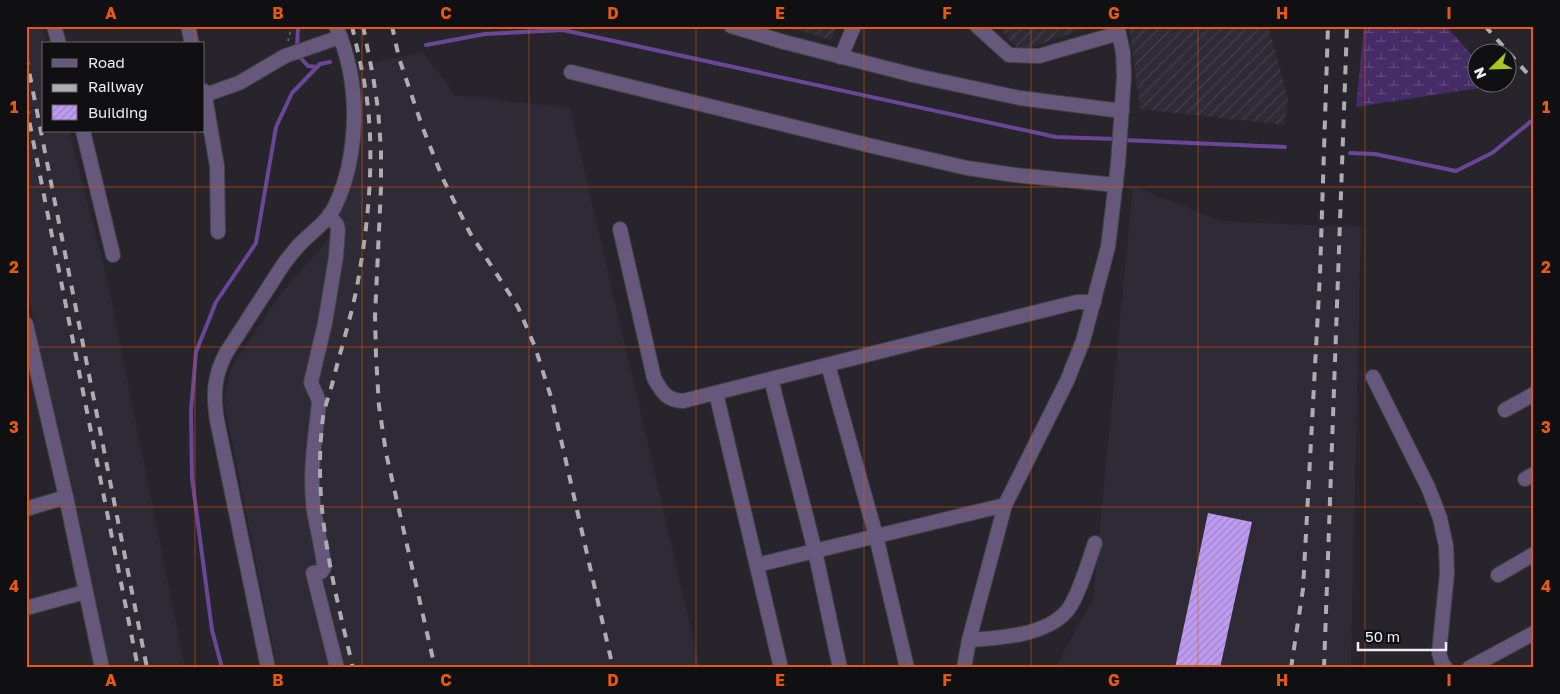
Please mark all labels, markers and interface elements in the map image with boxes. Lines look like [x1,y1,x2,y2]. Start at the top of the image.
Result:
text: A [105,3,117,23]
text: B [272,3,284,23]
text: C [440,3,452,23]
text: D [607,3,619,23]
text: E [775,3,785,23]
text: F [942,3,952,23]
text: G [1108,3,1120,23]
text: H [1276,3,1288,23]
text: I [1446,3,1452,23]
legend [42,42,205,132]
north arrow [1468,42,1518,92]
text: Road [88,53,125,71]
text: N [1470,65,1489,81]
text: Railway [88,77,144,95]
text: 1 [10,97,18,117]
text: 1 [1542,97,1550,117]
text: Building [88,103,148,121]
text: 2 [9,257,19,277]
text: 2 [1541,257,1551,277]
text: 3 [9,417,19,437]
text: 3 [1541,417,1551,437]
text: 4 [9,576,19,596]
text: 4 [1541,576,1551,596]
scale bar [1358,619,1445,651]
text: 50 m [1365,627,1400,645]
text: A [105,670,117,690]
text: B [272,670,284,690]
text: C [440,670,452,690]
text: D [607,670,619,690]
text: E [775,670,785,690]
text: F [942,670,952,690]
text: G [1108,670,1120,690]
text: H [1276,670,1288,690]
text: I [1446,670,1452,690]

